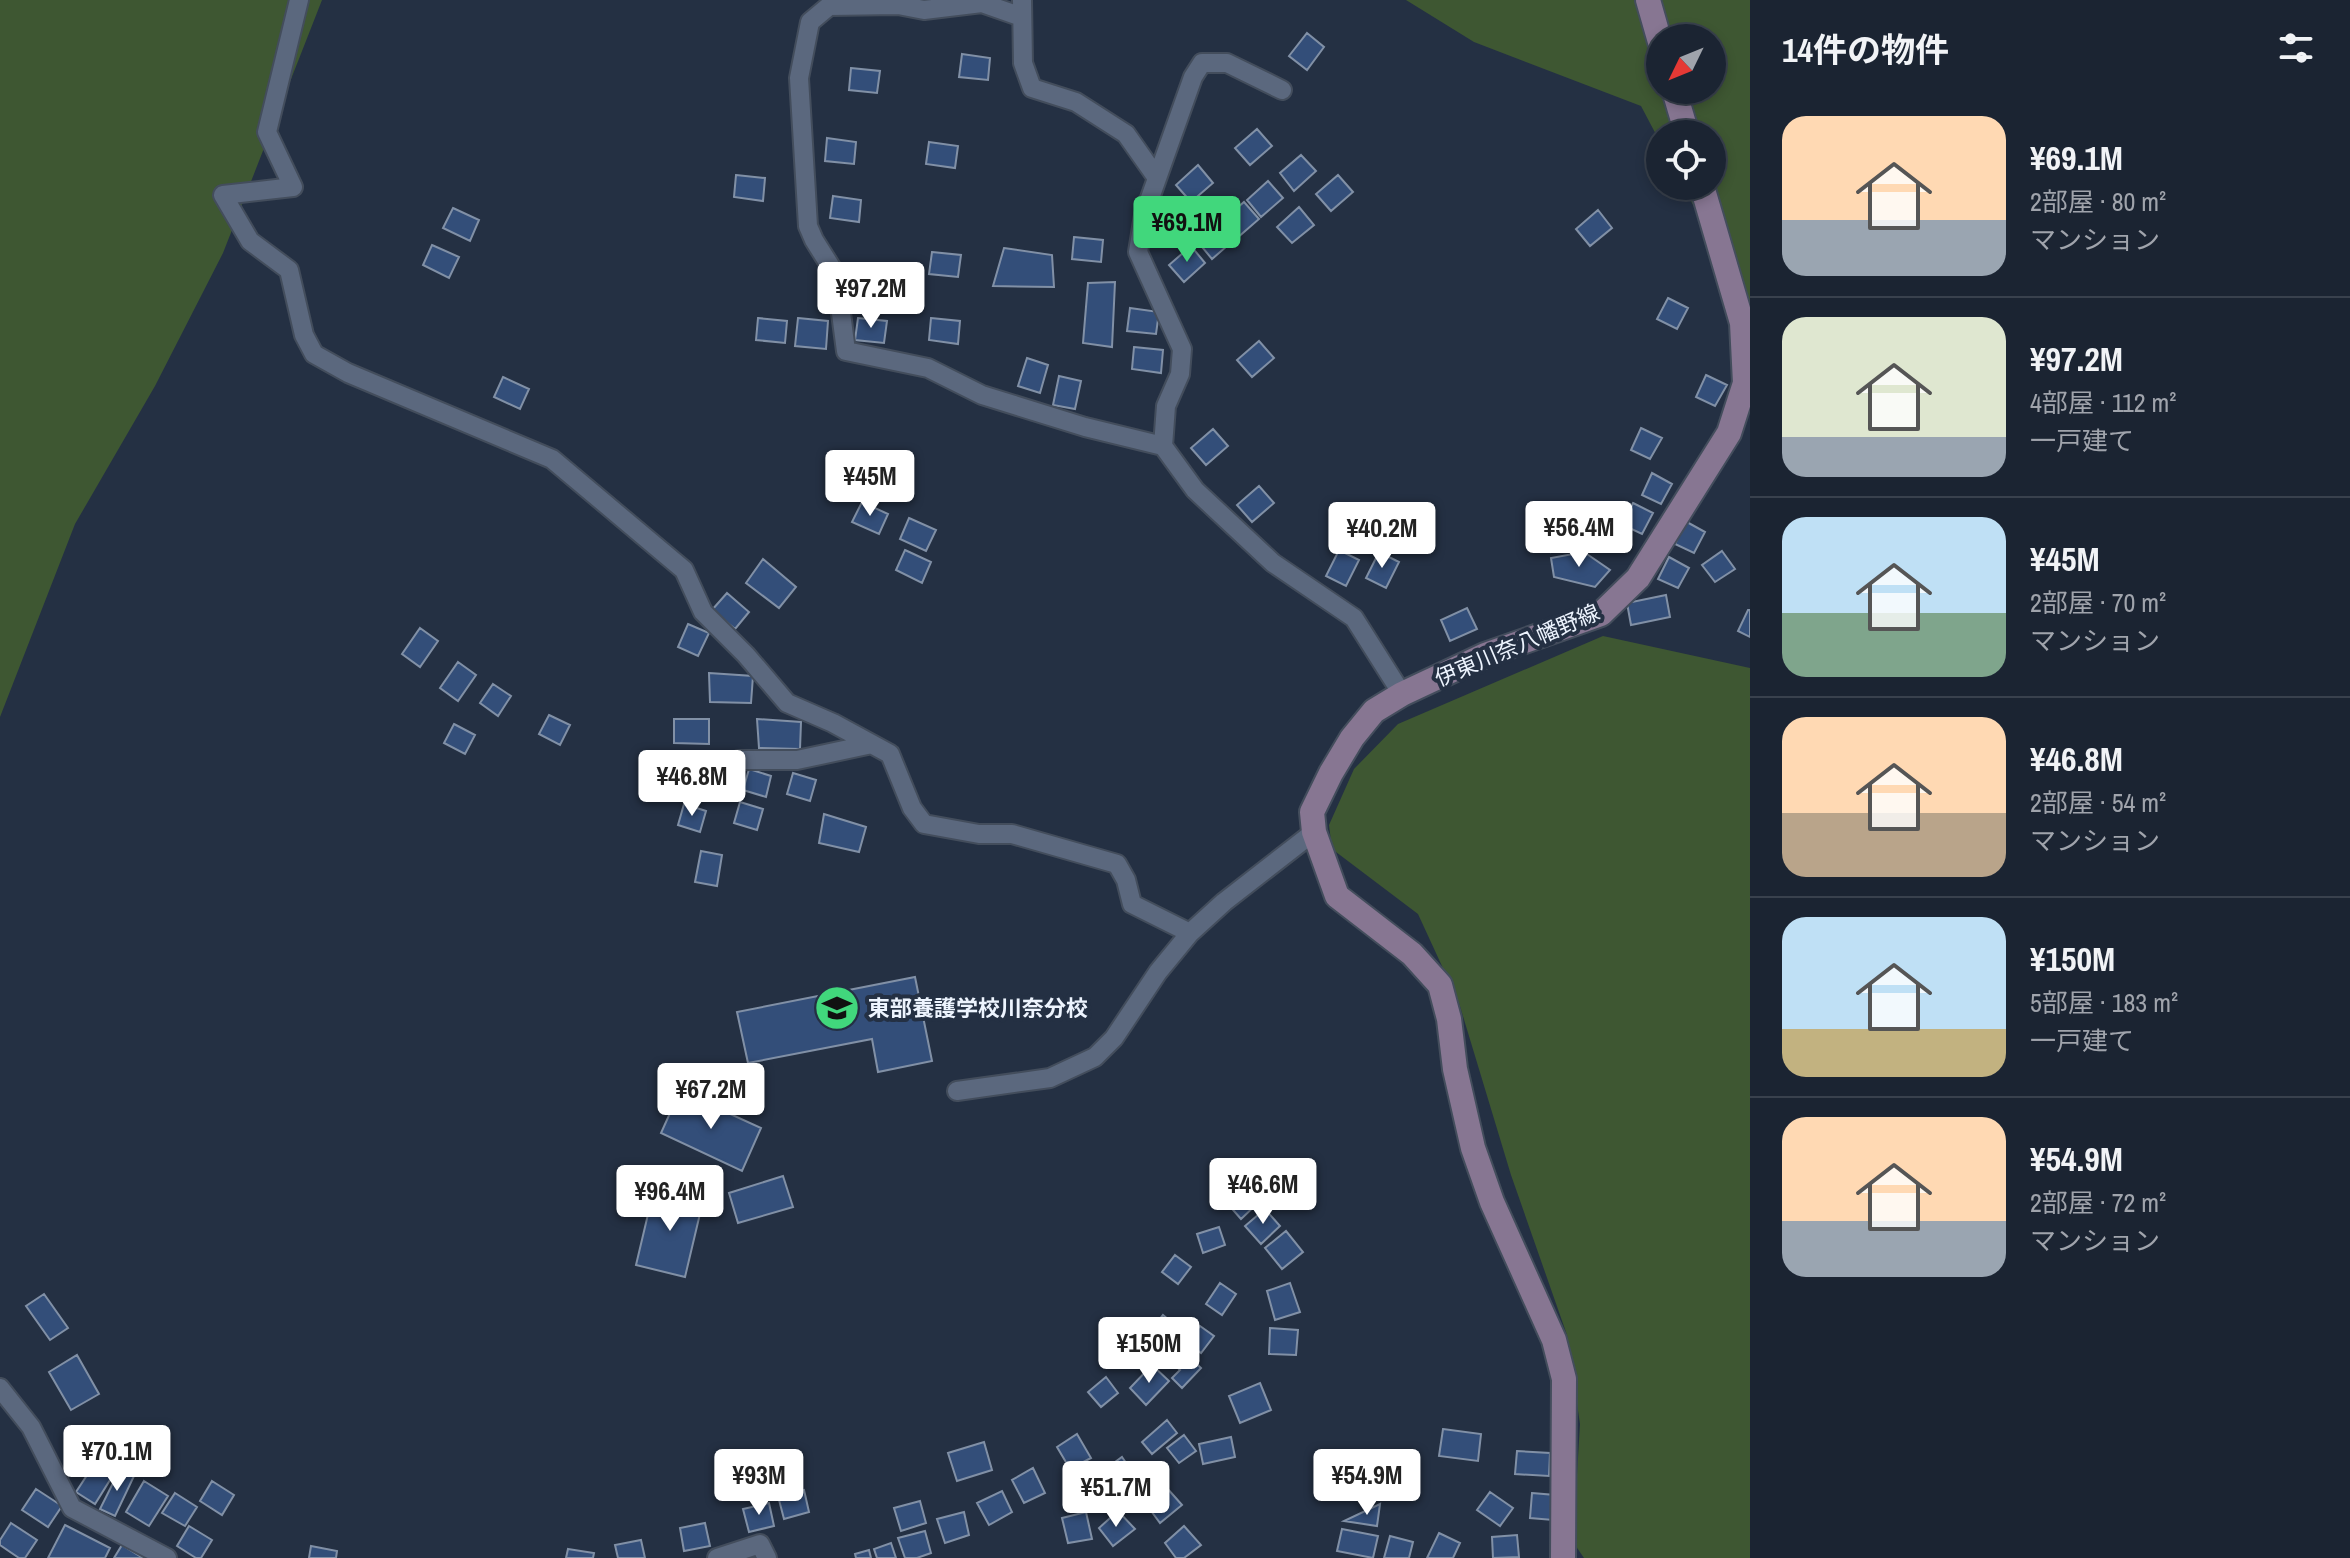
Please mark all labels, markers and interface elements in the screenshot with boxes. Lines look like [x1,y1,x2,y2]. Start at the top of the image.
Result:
north arrow [1646,24,1726,104]
map controls [1646,24,1726,200]
icon: filters [2274,26,2318,70]
text: 14件の物件 [1782,27,1949,73]
button: locate [1646,120,1726,200]
text: ¥69.1M [2030,135,2123,181]
icon: home [1846,148,1942,244]
text: 2部屋 · 80 m² [2030,184,2166,219]
pin: ¥69.1M [1122,196,1252,264]
text: ¥69.1M [1151,204,1223,239]
text: マンション [2030,222,2160,257]
pin: ¥97.2M [806,262,936,330]
text: ¥97.2M [835,270,907,305]
text: ¥97.2M [2030,336,2123,382]
icon: home [1846,349,1942,445]
text: 4部屋 · 112 m² [2030,385,2176,420]
text: 一戸建て [2030,423,2134,458]
pin: ¥45M [823,450,917,518]
text: ¥45M [843,458,897,493]
pin: ¥56.4M [1514,501,1644,569]
pin: ¥40.2M [1317,502,1447,570]
text: ¥56.4M [1543,509,1615,544]
text: ¥40.2M [1346,510,1418,545]
text: ¥45M [2030,536,2100,582]
icon: home [1846,549,1942,645]
text: 2部屋 · 70 m² [2030,585,2166,620]
street label: 伊東川奈八幡野線 [1430,597,1604,693]
text: マンション [2030,623,2160,658]
text: ¥46.8M [2030,736,2123,782]
icon: home [1846,749,1942,845]
pin: ¥46.8M [627,750,757,818]
text: ¥46.8M [656,758,728,793]
text: 2部屋 · 54 m² [2030,785,2166,820]
text: マンション [2030,823,2160,858]
text: ¥150M [2030,936,2115,982]
icon: home [1846,949,1942,1045]
school or university icon: 東部養護学校川奈分校 [813,984,861,1032]
text: 5部屋 · 183 m² [2030,985,2178,1020]
place label: 東部養護学校川奈分校 [868,993,1088,1023]
text: 一戸建て [2030,1023,2134,1058]
pin: ¥67.2M [646,1063,776,1131]
text: ¥67.2M [675,1071,747,1106]
text: ¥54.9M [2030,1136,2123,1182]
icon: home [1846,1149,1942,1245]
pin: ¥46.6M [1198,1158,1328,1226]
pin: ¥96.4M [605,1165,735,1233]
text: ¥46.6M [1227,1166,1299,1201]
text: ¥96.4M [634,1173,706,1208]
text: 2部屋 · 72 m² [2030,1185,2166,1220]
text: マンション [2030,1223,2160,1258]
pin: ¥150M [1093,1317,1205,1385]
text: ¥150M [1116,1325,1182,1360]
pin: ¥70.1M [52,1425,182,1493]
text: ¥70.1M [81,1433,153,1468]
pin: ¥93M [712,1449,806,1517]
pin: ¥54.9M [1302,1449,1432,1517]
text: ¥93M [732,1457,786,1492]
text: ¥54.9M [1331,1457,1403,1492]
pin: ¥51.7M [1051,1461,1181,1529]
text: ¥51.7M [1080,1469,1152,1504]

